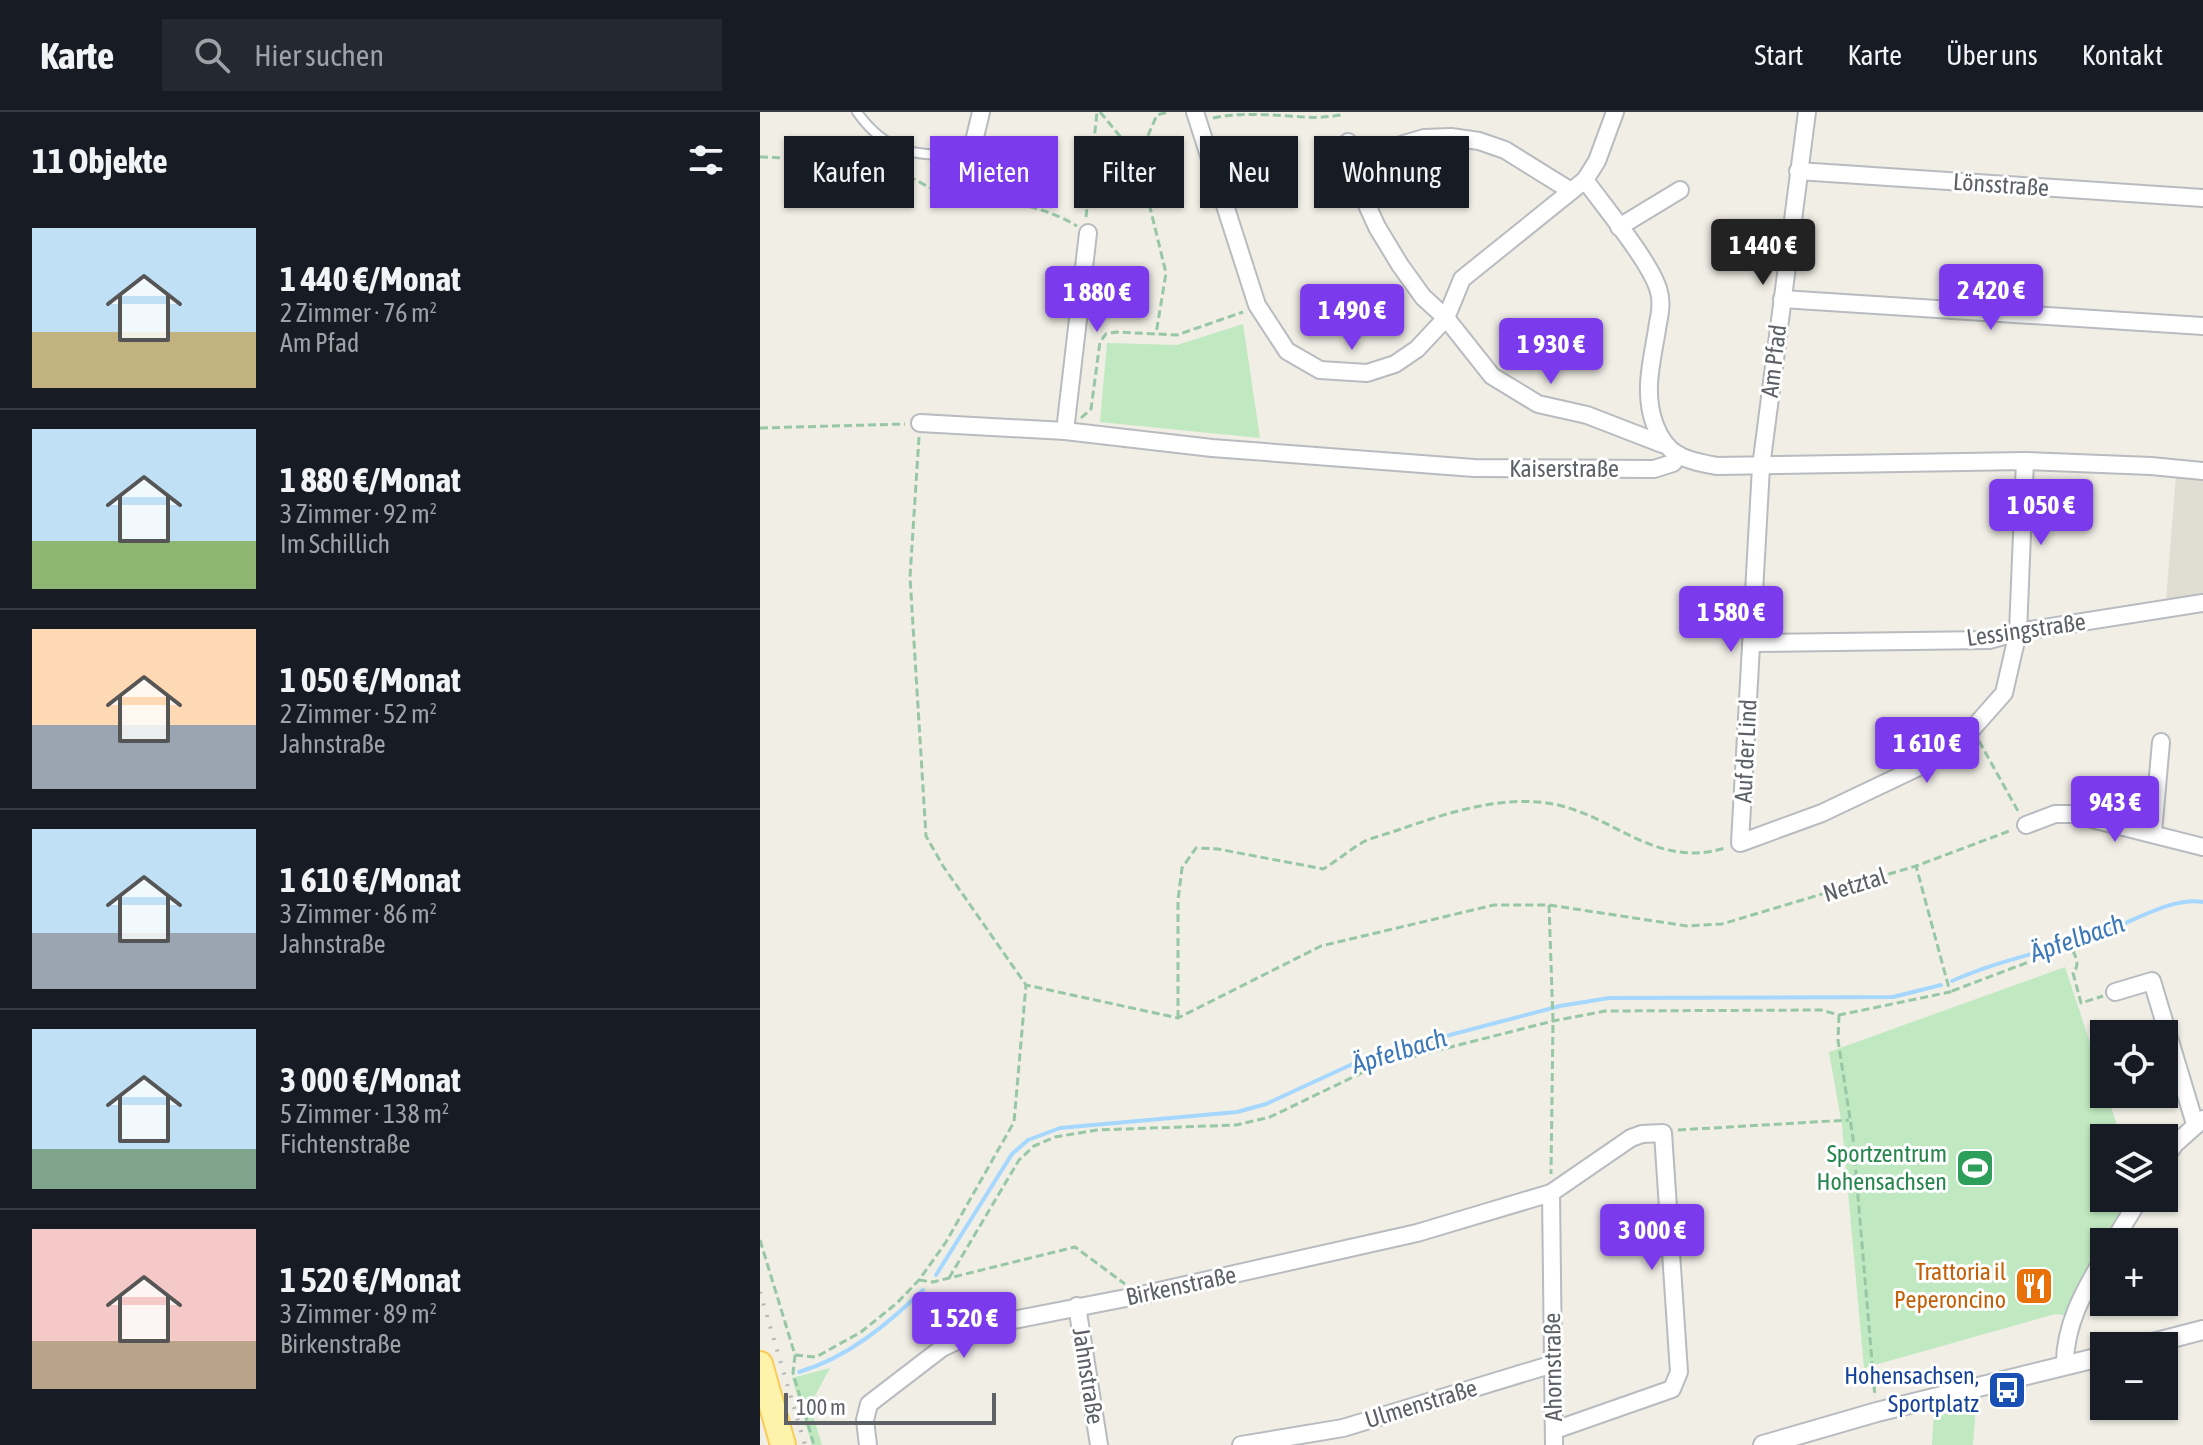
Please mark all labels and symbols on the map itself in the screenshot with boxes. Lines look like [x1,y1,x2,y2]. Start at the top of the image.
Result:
street label: Lönsstraße [1952,168,2050,201]
pin: 1 440 € [1689,219,1837,287]
pin: 2 420 € [1917,264,2065,332]
pin: 1 880 € [1023,266,1171,334]
pin: 1 490 € [1278,284,1426,352]
pin: 1 930 € [1477,318,1625,386]
street label: Am Pfad [1756,323,1791,399]
street label: Kaiserstraße [1509,455,1619,482]
pin: 1 050 € [1967,479,2115,547]
pin: 1 580 € [1657,586,1805,654]
street label: Lessingstraße [1965,608,2087,651]
street label: Auf der Lind [1729,698,1762,803]
pin: 1 610 € [1853,717,2001,785]
pin: 943 € [2059,776,2171,844]
street label: Netztal [1820,862,1891,907]
water label: Äpfelbach [2025,908,2128,968]
water label: Äpfelbach [1347,1022,1450,1080]
place label: Sportzentrum Hohensachsen [1816,1140,1947,1195]
sports icon: Sportzentrum Hohensachsen [1954,1147,1996,1189]
pin: 3 000 € [1578,1204,1726,1272]
place label: Trattoria il Peperoncino [1894,1258,2007,1313]
street label: Birkenstraße [1123,1261,1238,1310]
restaurant icon: Trattoria il Peperoncino [2013,1265,2055,1307]
pin: 1 520 € [890,1292,1038,1360]
street label: Ahornstraße [1538,1312,1567,1422]
street label: Jahnstraße [1068,1326,1109,1426]
place label: Hohensachsen, Sportplatz [1844,1362,1979,1417]
bus stop icon: Hohensachsen, Sportplatz [1986,1369,2028,1411]
street label: Ulmenstraße [1362,1374,1480,1433]
scale bar [784,1389,996,1425]

